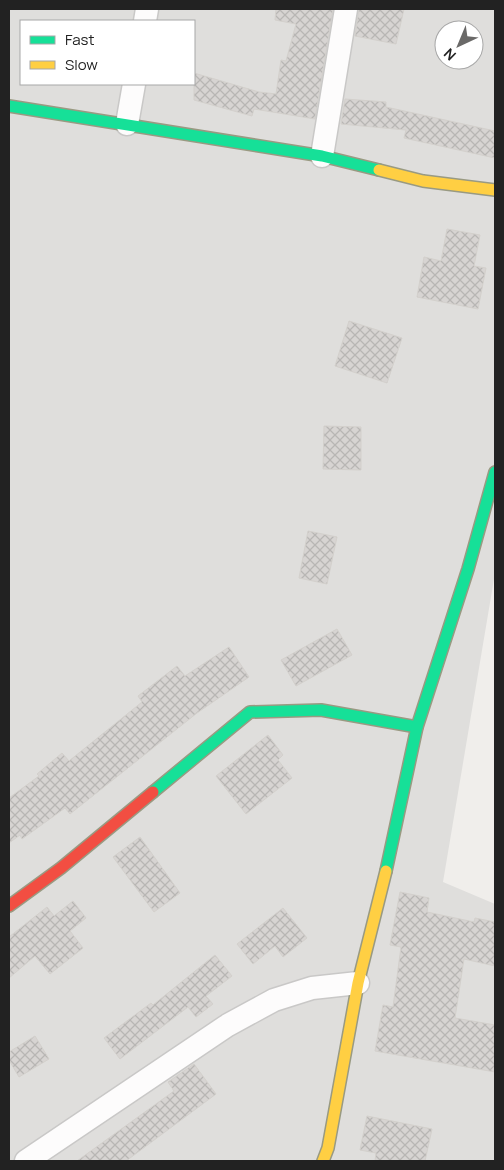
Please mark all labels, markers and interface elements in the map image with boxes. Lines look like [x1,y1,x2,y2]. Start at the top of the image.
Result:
legend [20,20,195,85]
north arrow [434,20,484,70]
text: Fast [65,29,94,50]
text: N [439,44,460,65]
text: Slow [65,54,98,75]

